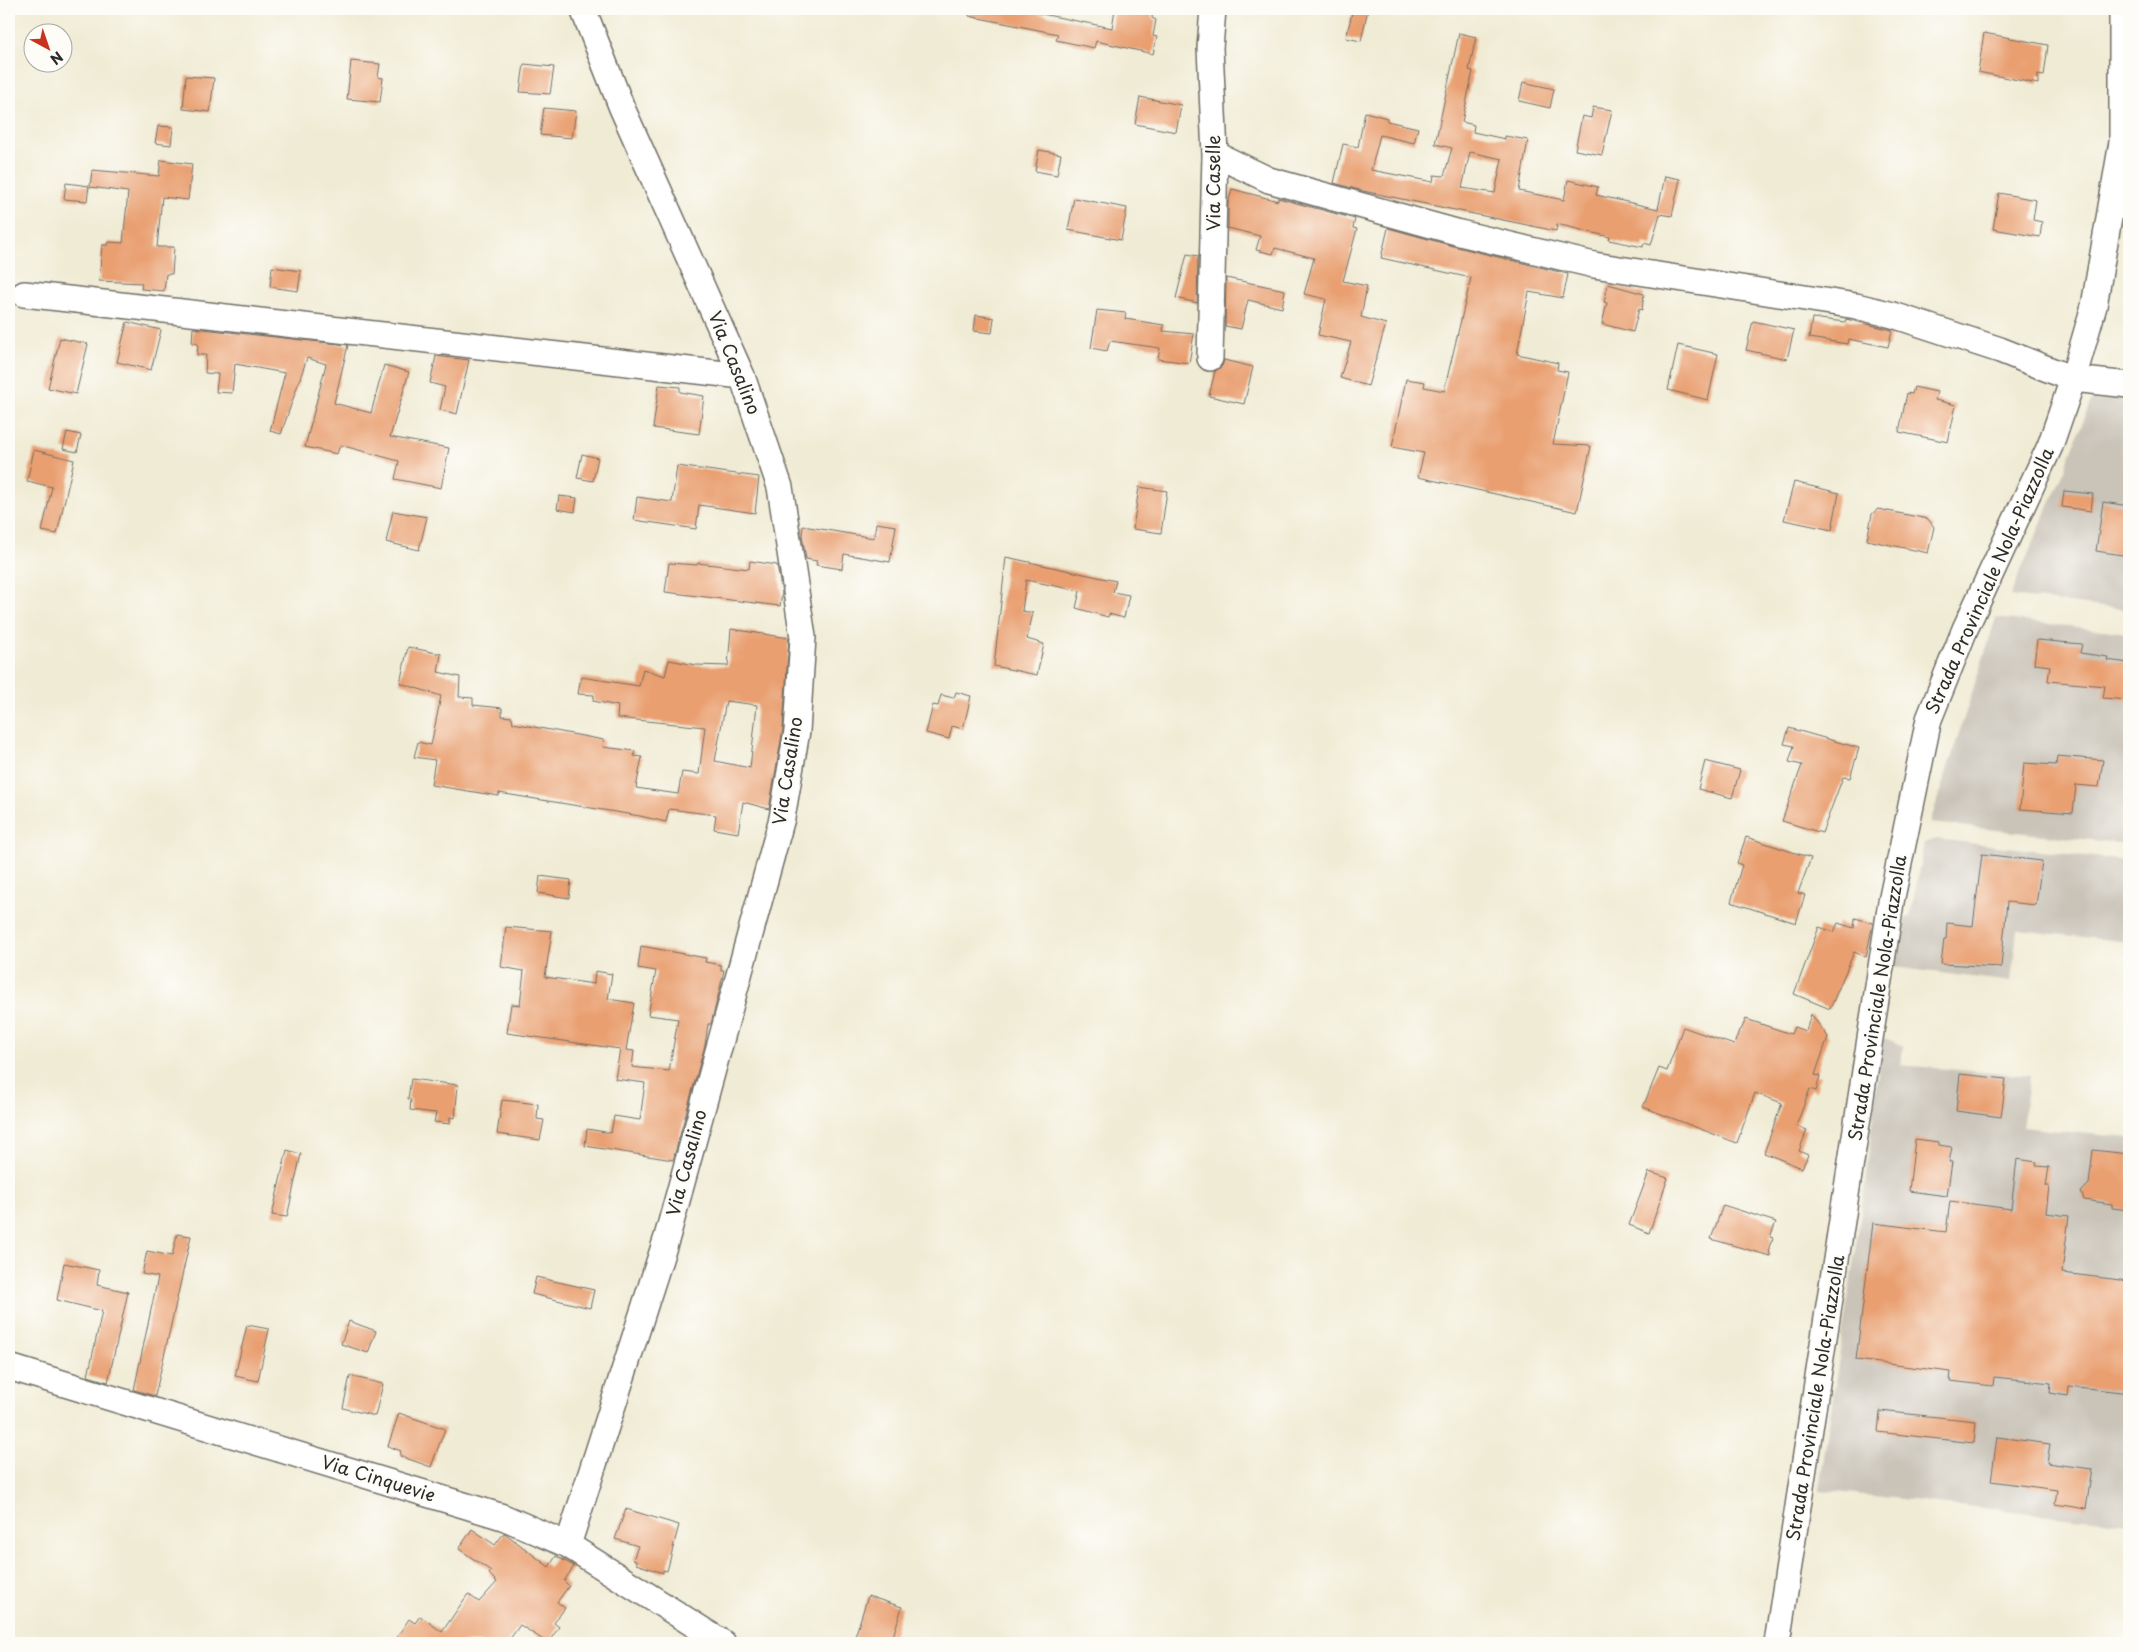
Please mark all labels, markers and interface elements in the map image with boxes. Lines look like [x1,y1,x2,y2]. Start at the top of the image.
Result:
north arrow [22,22,72,72]
text: N [46,47,68,70]
street label: Via Caselle [1199,135,1226,231]
street label: Via Casalino [702,307,768,418]
street label: Strada Provinciale Nola-Piazzolla [1917,442,2060,718]
street label: Via Casalino [765,715,808,827]
street label: Strada Provinciale Nola-Piazzolla [1841,852,1913,1143]
street label: Via Casalino [658,1106,713,1219]
street label: Strada Provinciale Nola-Piazzolla [1779,1252,1851,1543]
street label: Via Cinquevie [318,1447,439,1508]

